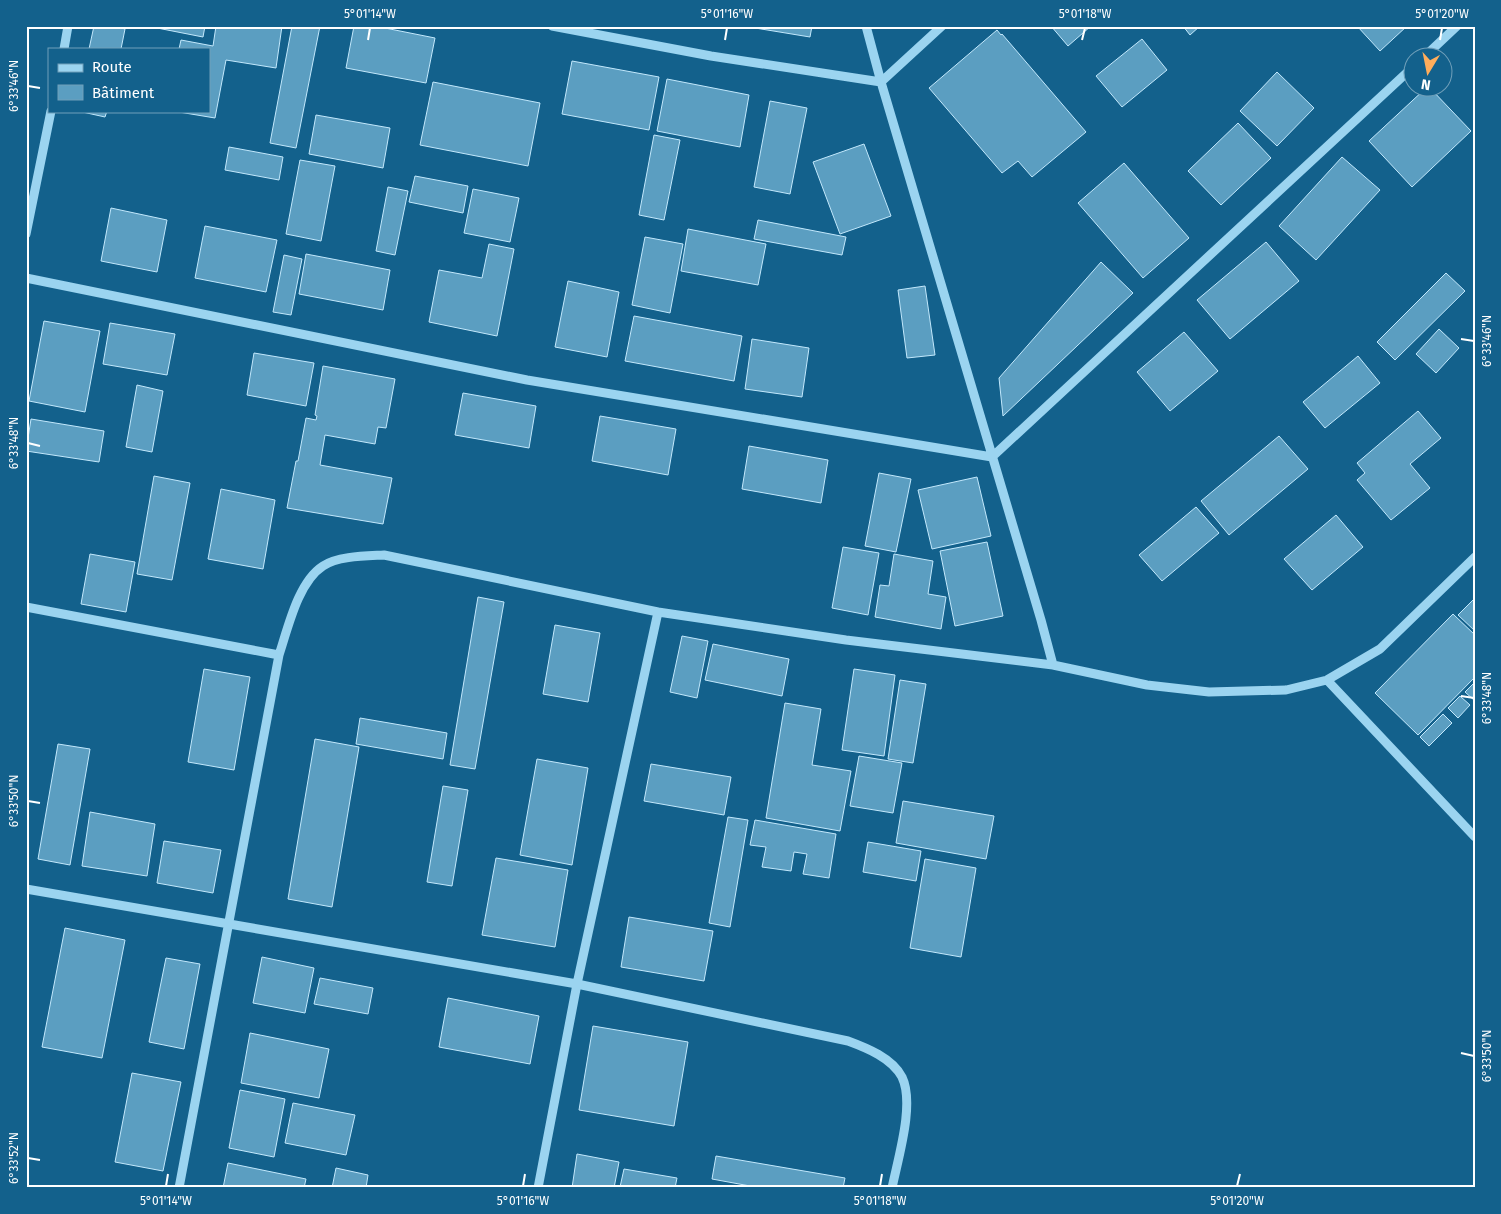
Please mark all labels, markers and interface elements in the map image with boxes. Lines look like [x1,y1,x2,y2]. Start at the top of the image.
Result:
text: 5°01'14"W [344,7,396,21]
text: 5°01'16"W [701,7,753,21]
text: 5°01'18"W [1059,7,1111,21]
text: 5°01'20"W [1415,7,1469,21]
legend [48,48,210,112]
north arrow [1404,48,1454,98]
text: Route [92,58,132,76]
text: 6°33'46"N [7,60,21,112]
text: N [1420,75,1432,93]
text: Bâtiment [92,84,155,102]
text: 6°33'46"N [1480,315,1494,367]
text: 6°33'48"N [7,417,21,469]
text: 6°33'48"N [1480,672,1494,724]
text: 6°33'50"N [7,775,21,827]
text: 6°33'50"N [1480,1030,1494,1082]
text: 6°33'52"N [7,1132,21,1184]
text: 5°01'14"W [140,1194,192,1208]
text: 5°01'16"W [497,1194,549,1208]
text: 5°01'18"W [854,1194,906,1208]
text: 5°01'20"W [1210,1194,1264,1208]

